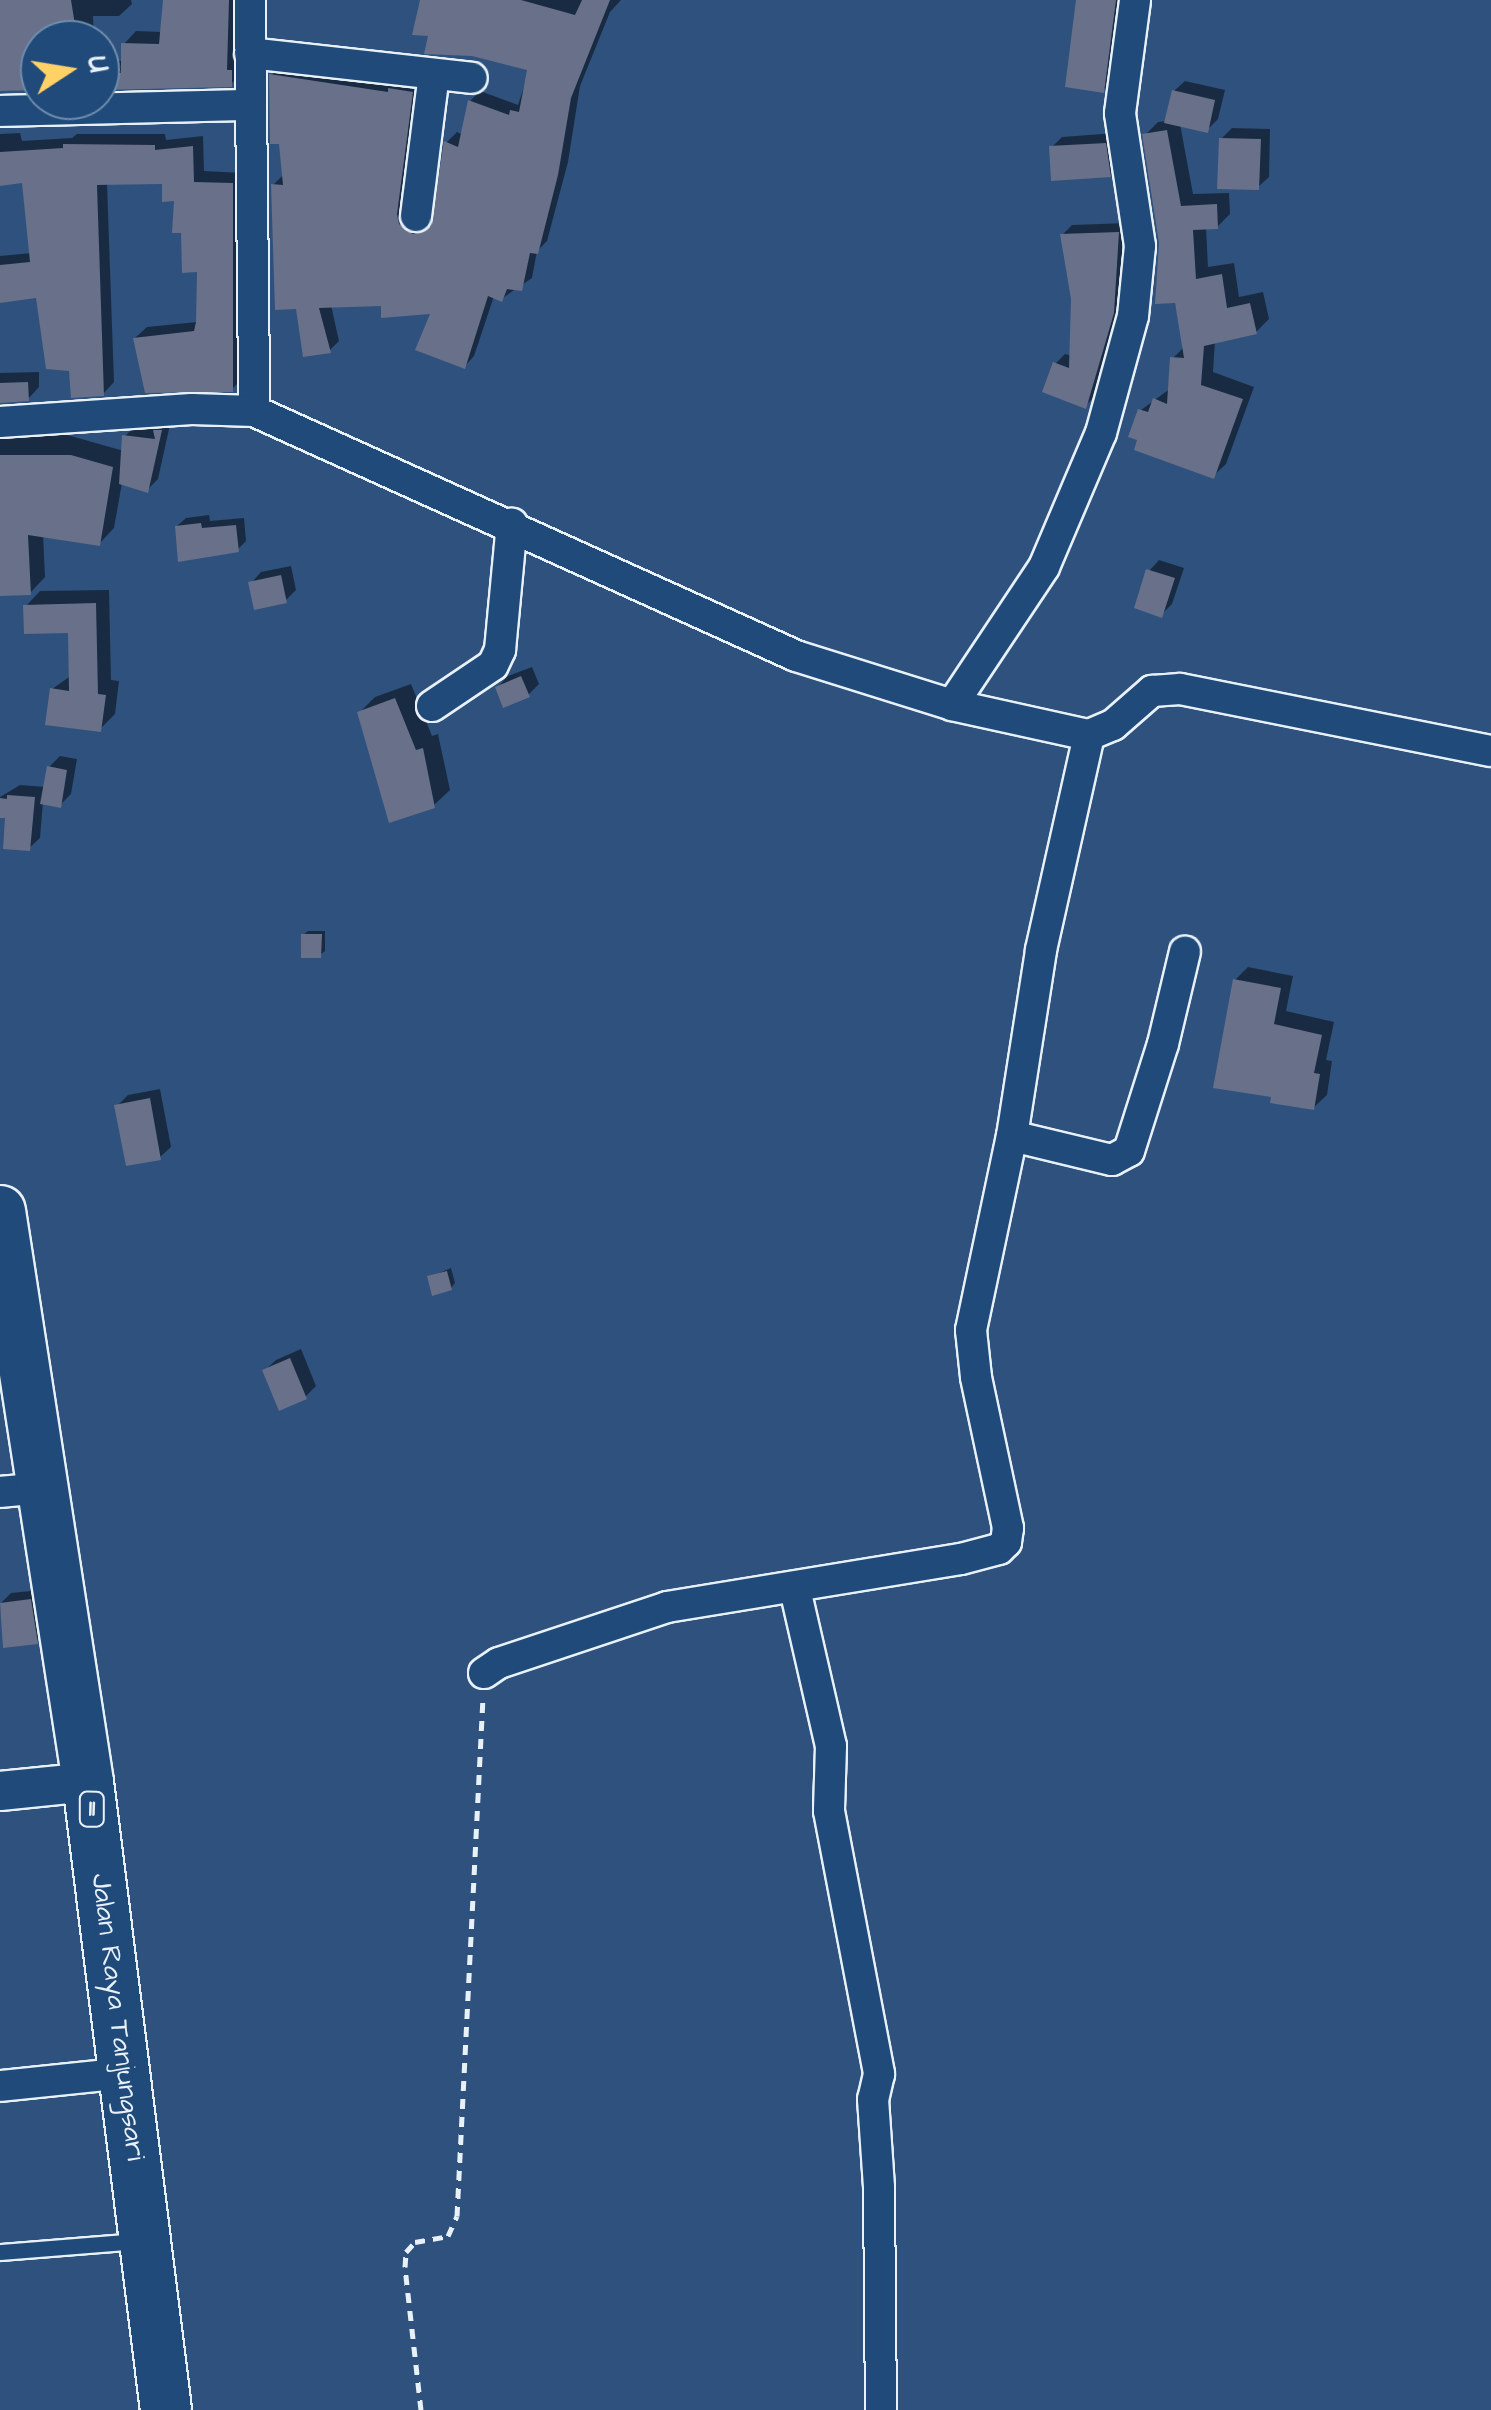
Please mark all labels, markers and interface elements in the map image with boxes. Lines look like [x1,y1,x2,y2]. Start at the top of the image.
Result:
north arrow [20,20,120,120]
text: U [77,52,119,76]
road number: 11 [77,1789,107,1829]
street label: Jalan Raya Tanjungsari [84,1871,152,2163]

